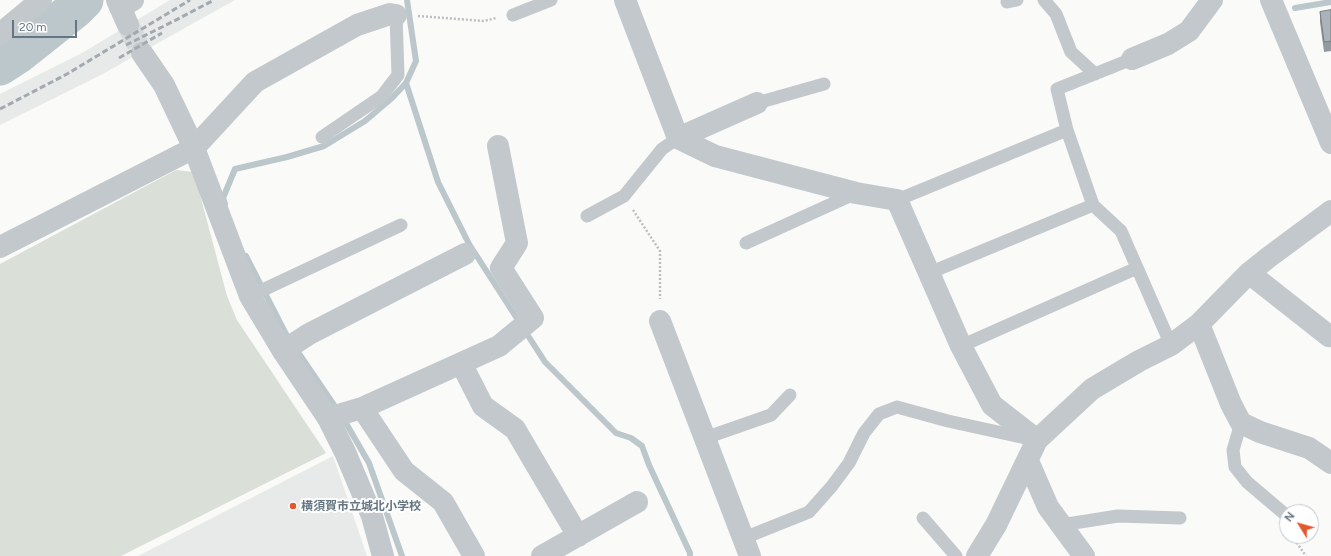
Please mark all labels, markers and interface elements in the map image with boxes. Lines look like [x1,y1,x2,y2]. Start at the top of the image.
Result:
scale bar [14,12,79,38]
text: 20 m [19,20,47,34]
place label: 横須賀市立城北小学校 [301,499,421,513]
marker: 横須賀市立城北小学校 [288,501,298,511]
north arrow [1279,504,1319,544]
text: N [1282,510,1298,524]

